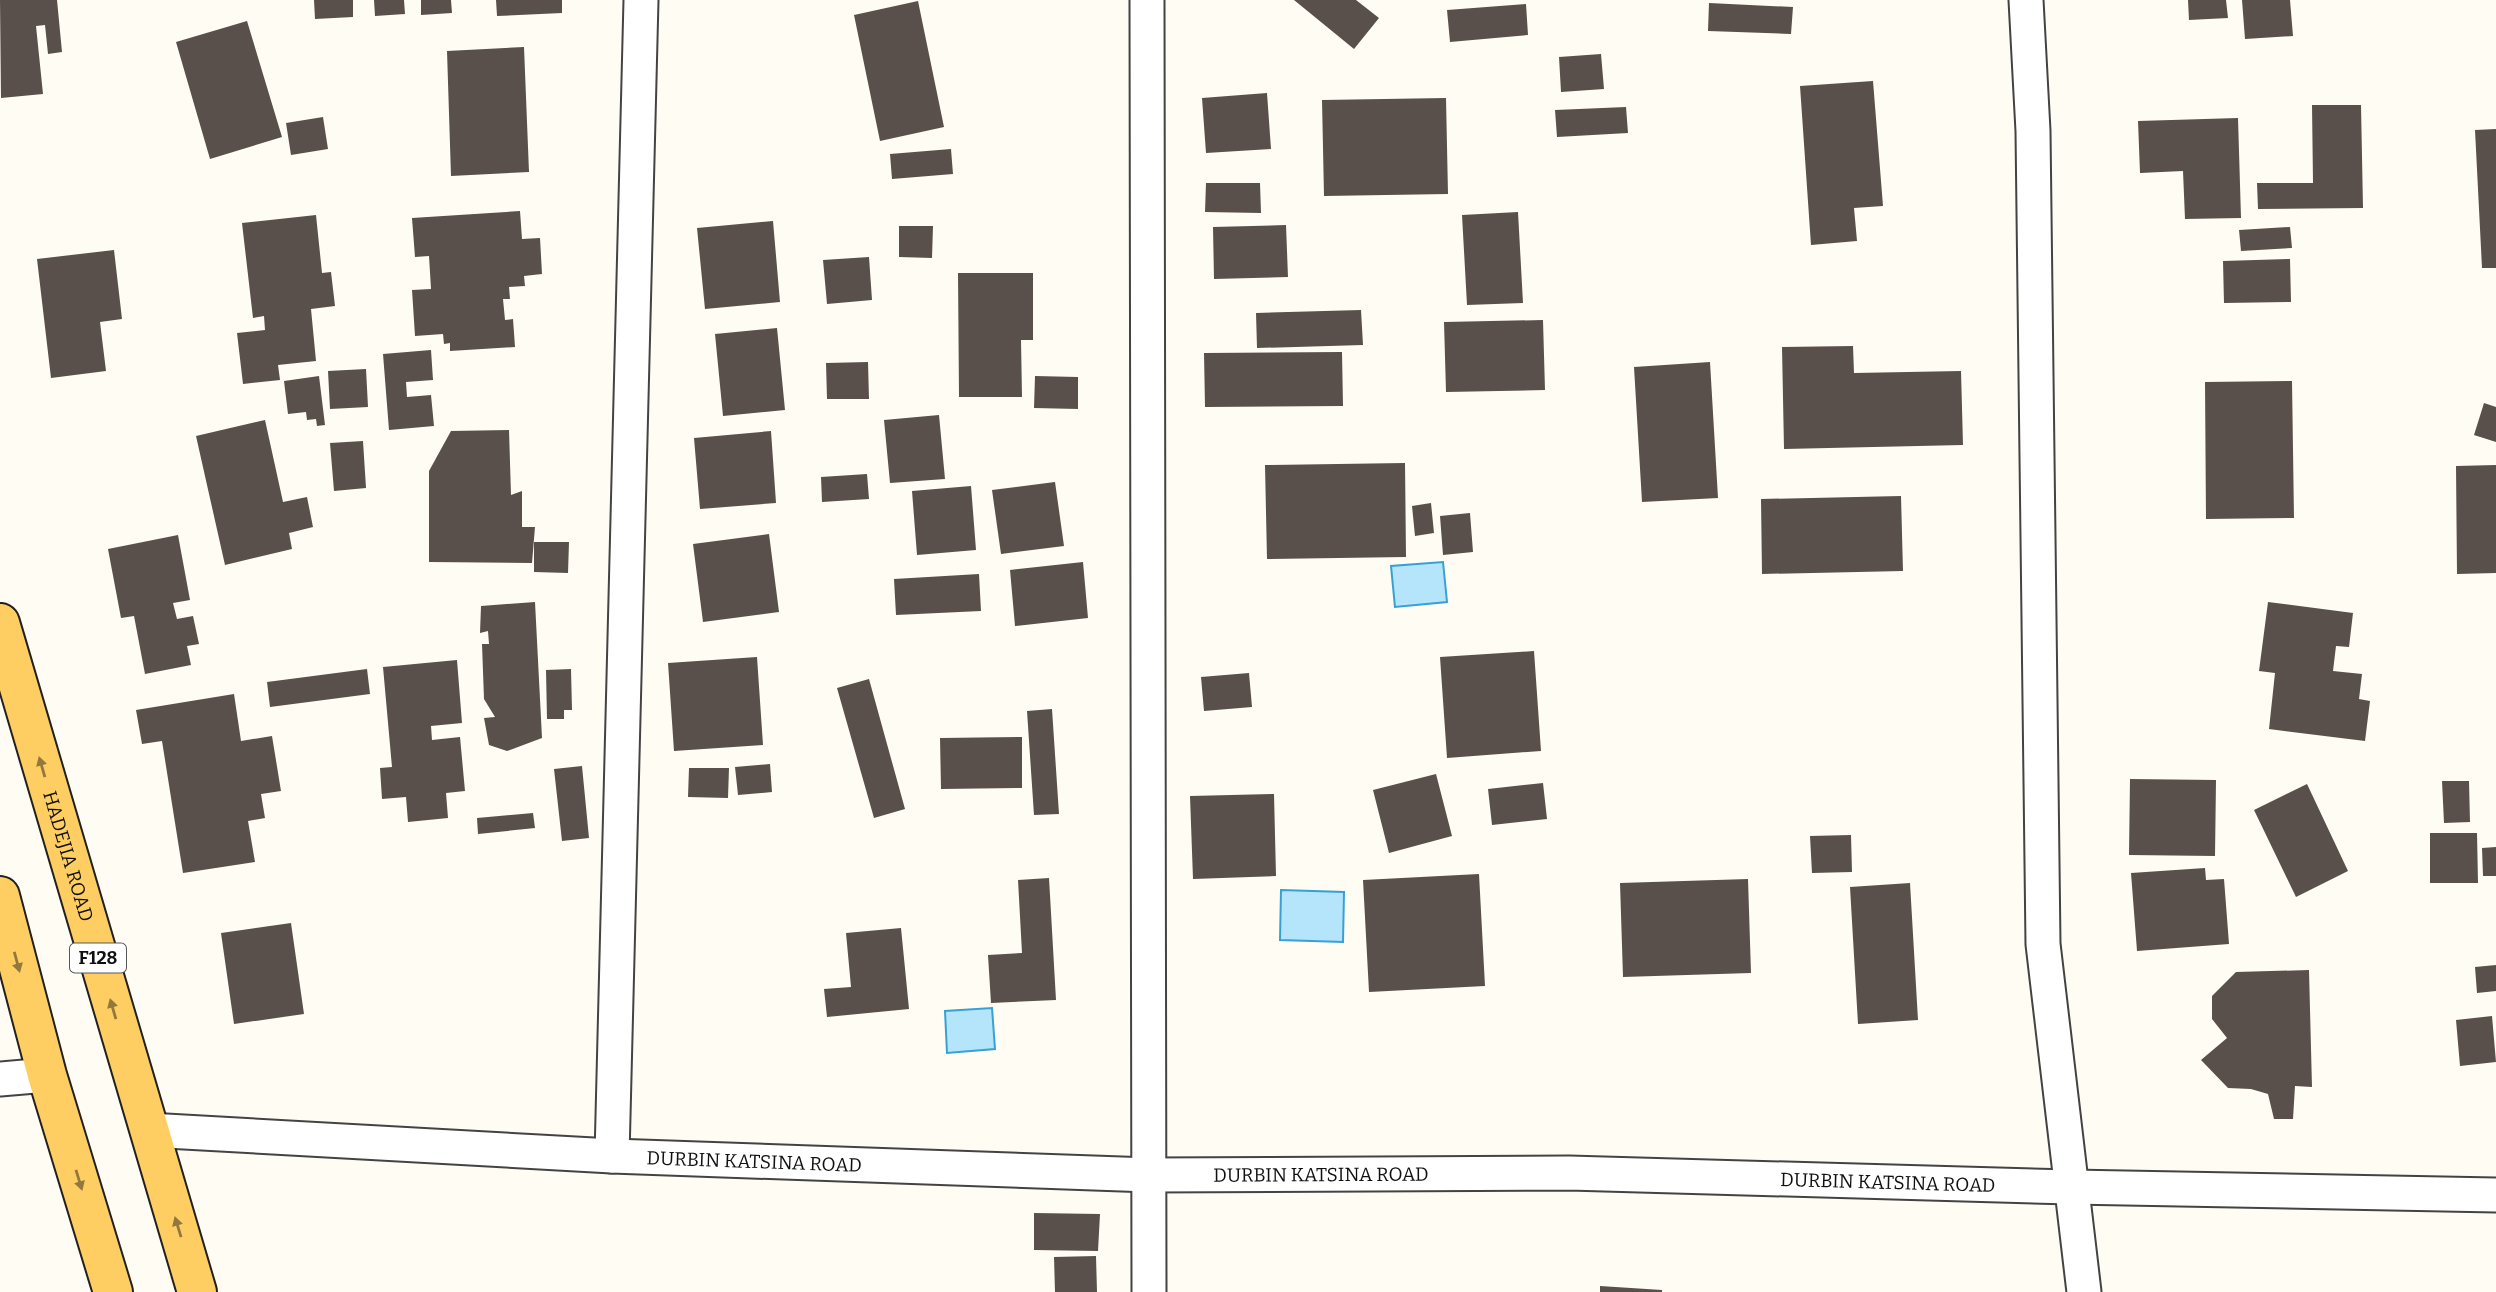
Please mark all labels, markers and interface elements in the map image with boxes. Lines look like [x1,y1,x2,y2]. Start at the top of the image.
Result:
one-way arrow [36,756,47,778]
street label: HADEJIA ROAD [39,788,99,924]
road number: F128 [70,944,126,973]
one-way arrow [13,951,23,972]
one-way arrow [107,998,117,1019]
street label: DURBIN KATSINA ROAD [646,1146,862,1176]
street label: DURBIN KATSINA ROAD [1213,1162,1429,1186]
street label: DURBIN KATSINA ROAD [1780,1167,1996,1196]
one-way arrow [75,1170,85,1191]
one-way arrow [172,1216,182,1237]

